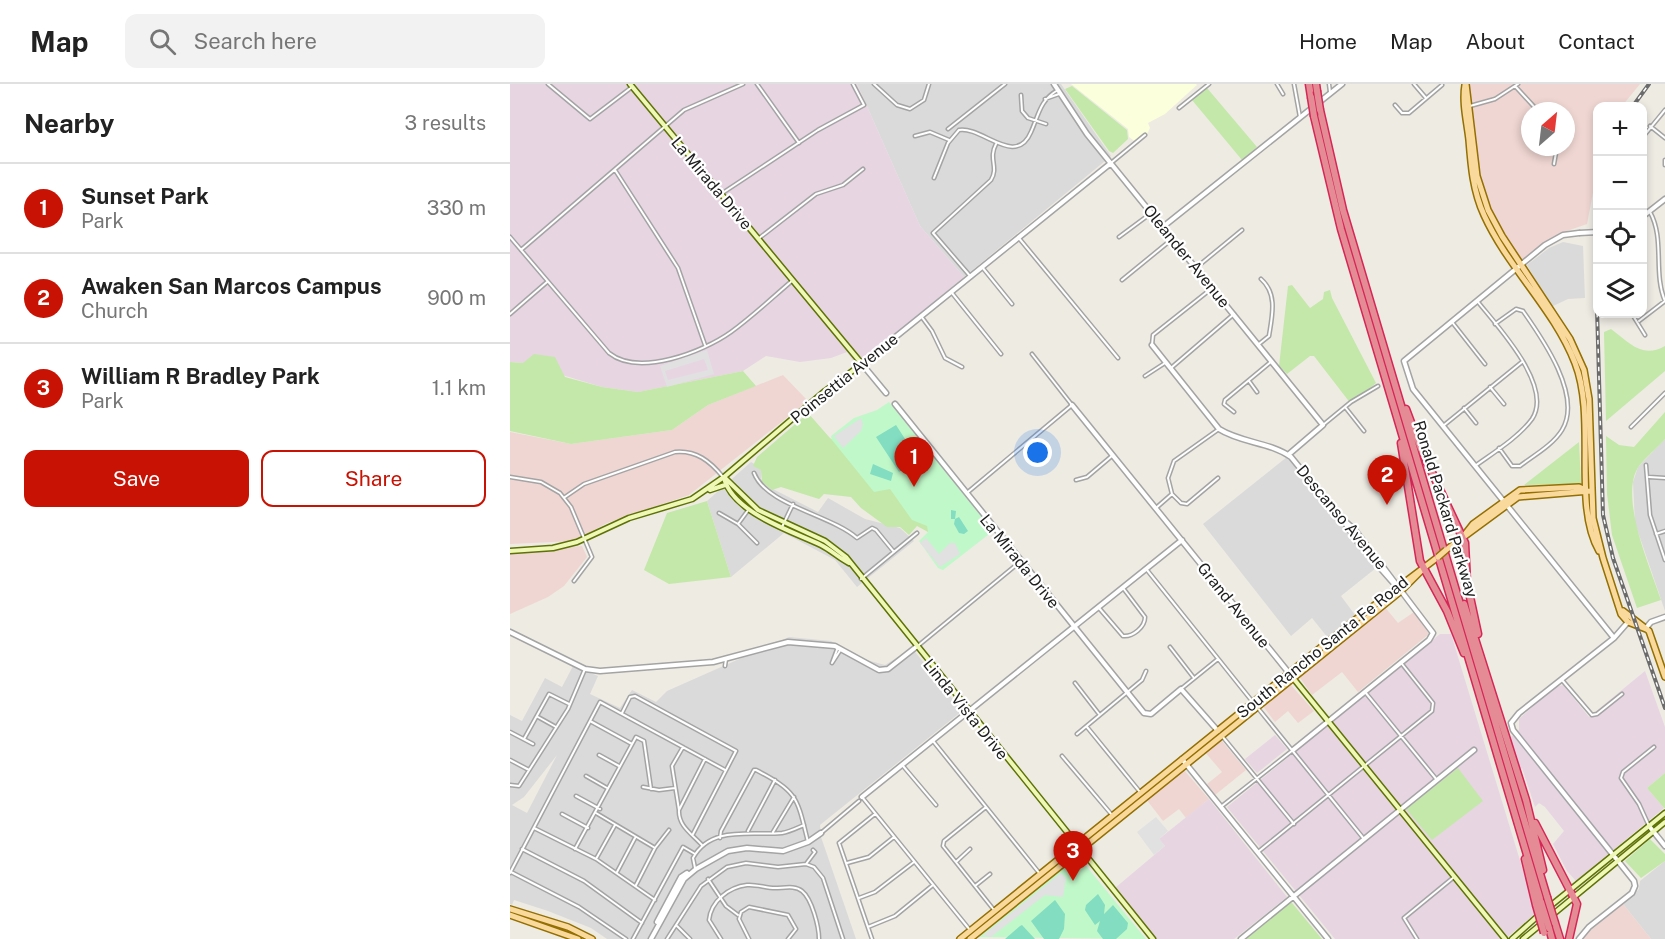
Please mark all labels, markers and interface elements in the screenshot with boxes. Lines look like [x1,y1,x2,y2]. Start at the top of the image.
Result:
search box [125,14,545,68]
text: Map [30,25,89,58]
icon: search [146,25,179,58]
text: Search here [194,28,317,54]
text: Home [1299,29,1357,54]
text: Map [1390,29,1433,54]
text: About [1466,29,1525,54]
text: Contact [1558,29,1635,54]
north arrow [1521,102,1575,156]
map controls [1593,102,1647,318]
button: + [1593,102,1647,156]
text: Nearby [24,108,114,139]
text: 3 results [405,111,486,135]
street label: La Mirada Drive [667,133,756,234]
button: − [1593,156,1647,210]
text: Sunset Park [81,183,209,209]
text: 1 [39,196,48,220]
text: 330 m [427,196,486,220]
street label: Oleander Avenue [1139,201,1234,312]
text: Park [81,209,124,233]
button: locate [1593,210,1647,264]
button: layers [1593,264,1647,318]
text: Awaken San Marcos Campus [81,273,382,299]
text: 2 [37,286,50,310]
text: 900 m [427,286,486,310]
text: Church [81,299,148,323]
street label: Poinsettia Avenue [787,329,902,427]
text: William R Bradley Park [81,363,320,389]
text: 3 [37,376,50,400]
text: 1.1 km [432,376,486,400]
text: Park [81,389,124,413]
street label: Ronald Packard Parkway [1410,418,1482,600]
pin: 1 [894,438,934,487]
your location [1023,438,1052,467]
button: Save [24,450,249,507]
button: Share [261,450,486,507]
pin: 2 [1368,456,1406,505]
street label: Descanso Avenue [1292,461,1391,573]
street label: La Mirada Drive [976,511,1063,612]
street label: Grand Avenue [1193,559,1274,652]
street label: South Rancho Santa Fe Road [1233,572,1412,722]
street label: Linda Vista Drive [919,655,1012,764]
pin: 3 [1054,832,1092,881]

